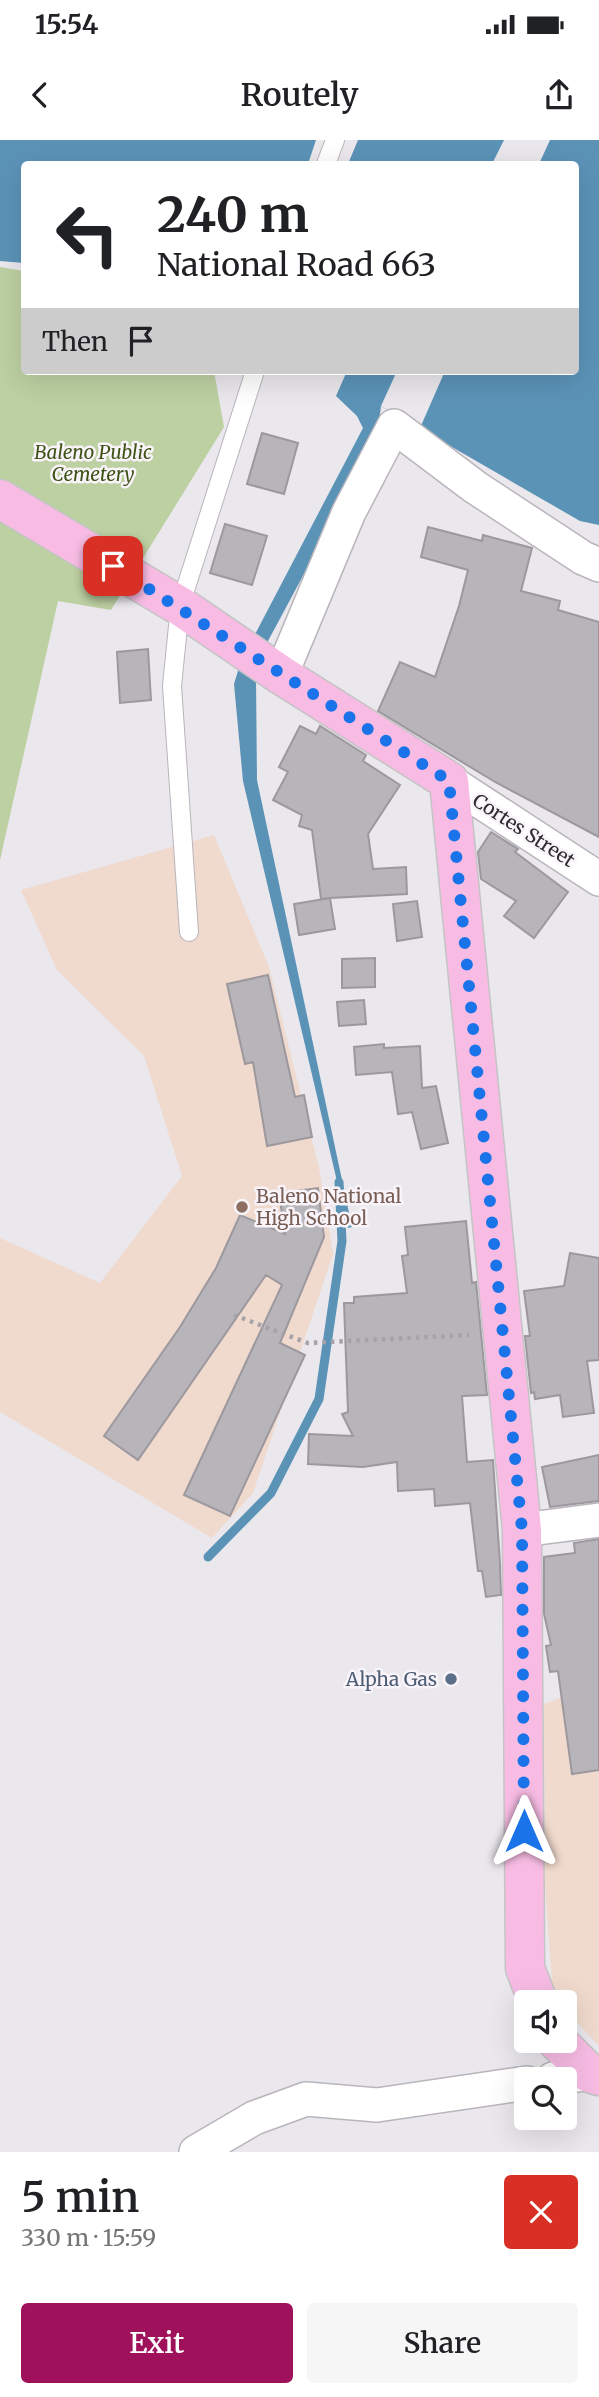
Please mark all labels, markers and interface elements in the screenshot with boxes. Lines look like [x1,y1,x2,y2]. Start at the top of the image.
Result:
text: 15:54 [35,8,98,41]
text: Routely [240,75,359,115]
icon: back [21,76,59,114]
icon: share [540,76,578,114]
text: 240 m [157,184,309,245]
icon: left [42,189,133,280]
text: National Road 663 [157,245,436,285]
icon: arrive [122,322,160,360]
text: Then [42,325,108,358]
park label: Baleno Public Cemetery [34,440,152,486]
pin [83,536,143,596]
icon: arrive [94,547,132,585]
street label: Cortes Street [468,788,580,872]
place label: Baleno National High School [256,1184,402,1230]
marker: Baleno National High School [234,1199,250,1215]
place label: Alpha Gas [345,1667,437,1691]
marker: Alpha Gas [443,1671,459,1687]
position arrow [487,1794,561,1868]
map controls [514,1990,577,2130]
button: sound [514,1990,577,2053]
button: search [514,2067,577,2130]
text: 5 min [21,2171,139,2223]
button: close [504,2175,578,2249]
text: 330 m · 15:59 [21,2223,156,2252]
button: Exit [21,2303,293,2383]
button: Share [307,2303,578,2383]

